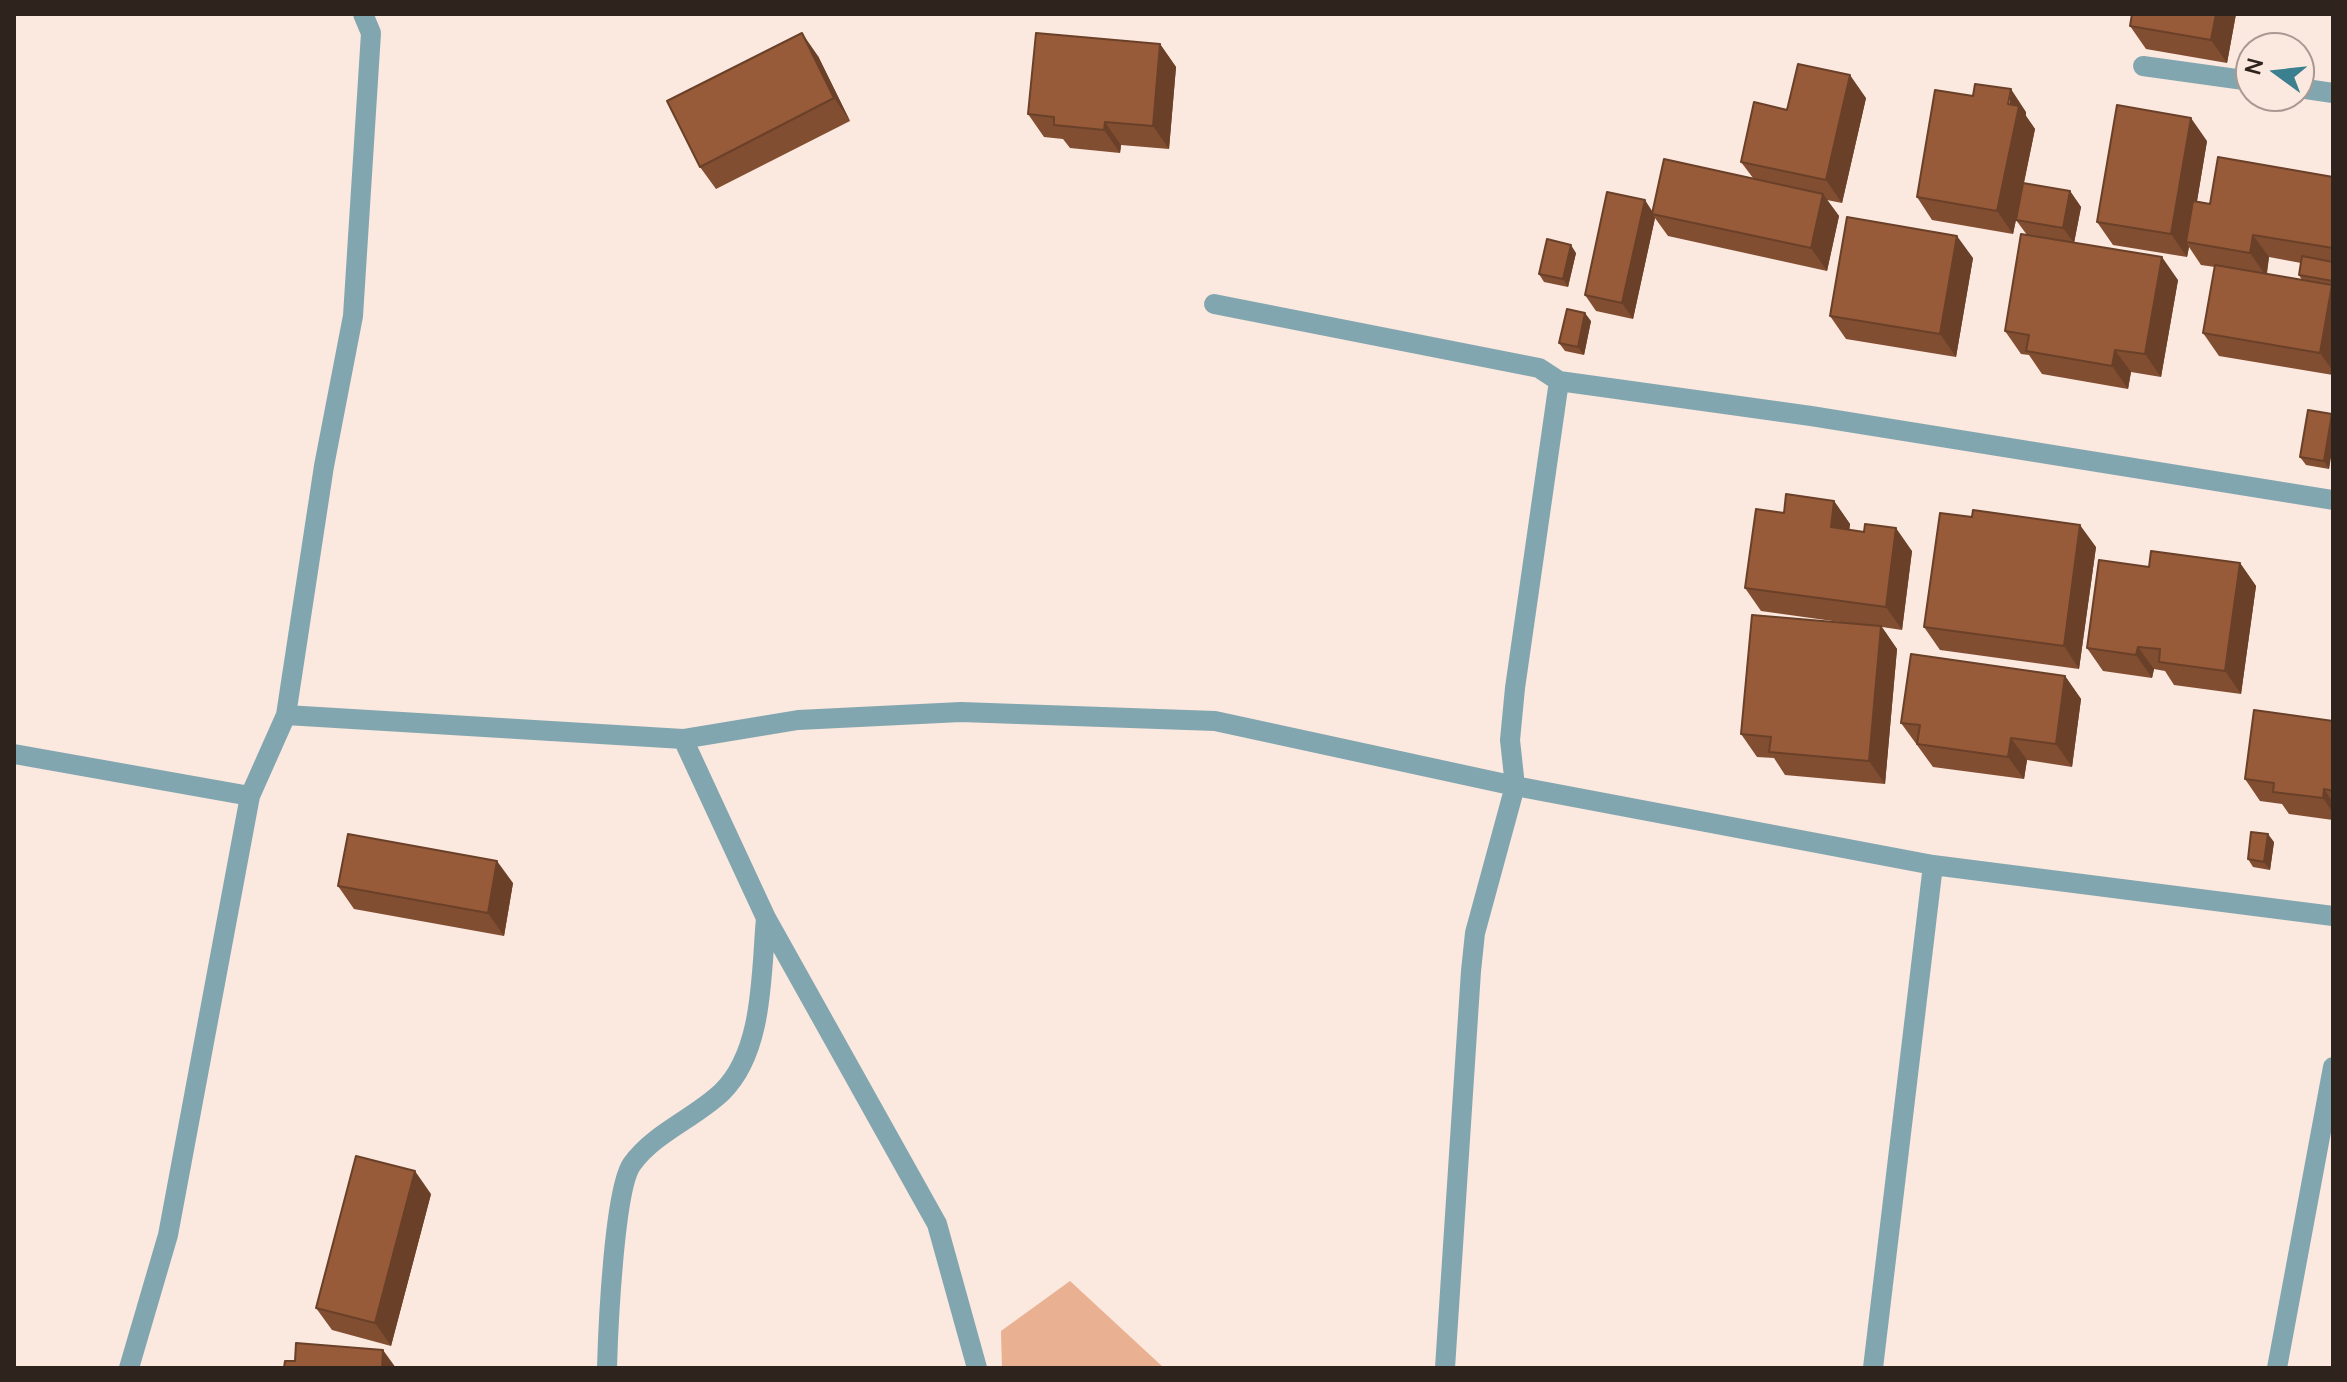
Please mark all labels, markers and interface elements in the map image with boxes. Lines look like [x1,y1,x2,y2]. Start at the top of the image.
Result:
north arrow [2235,32,2315,112]
text: N [2237,55,2270,78]

